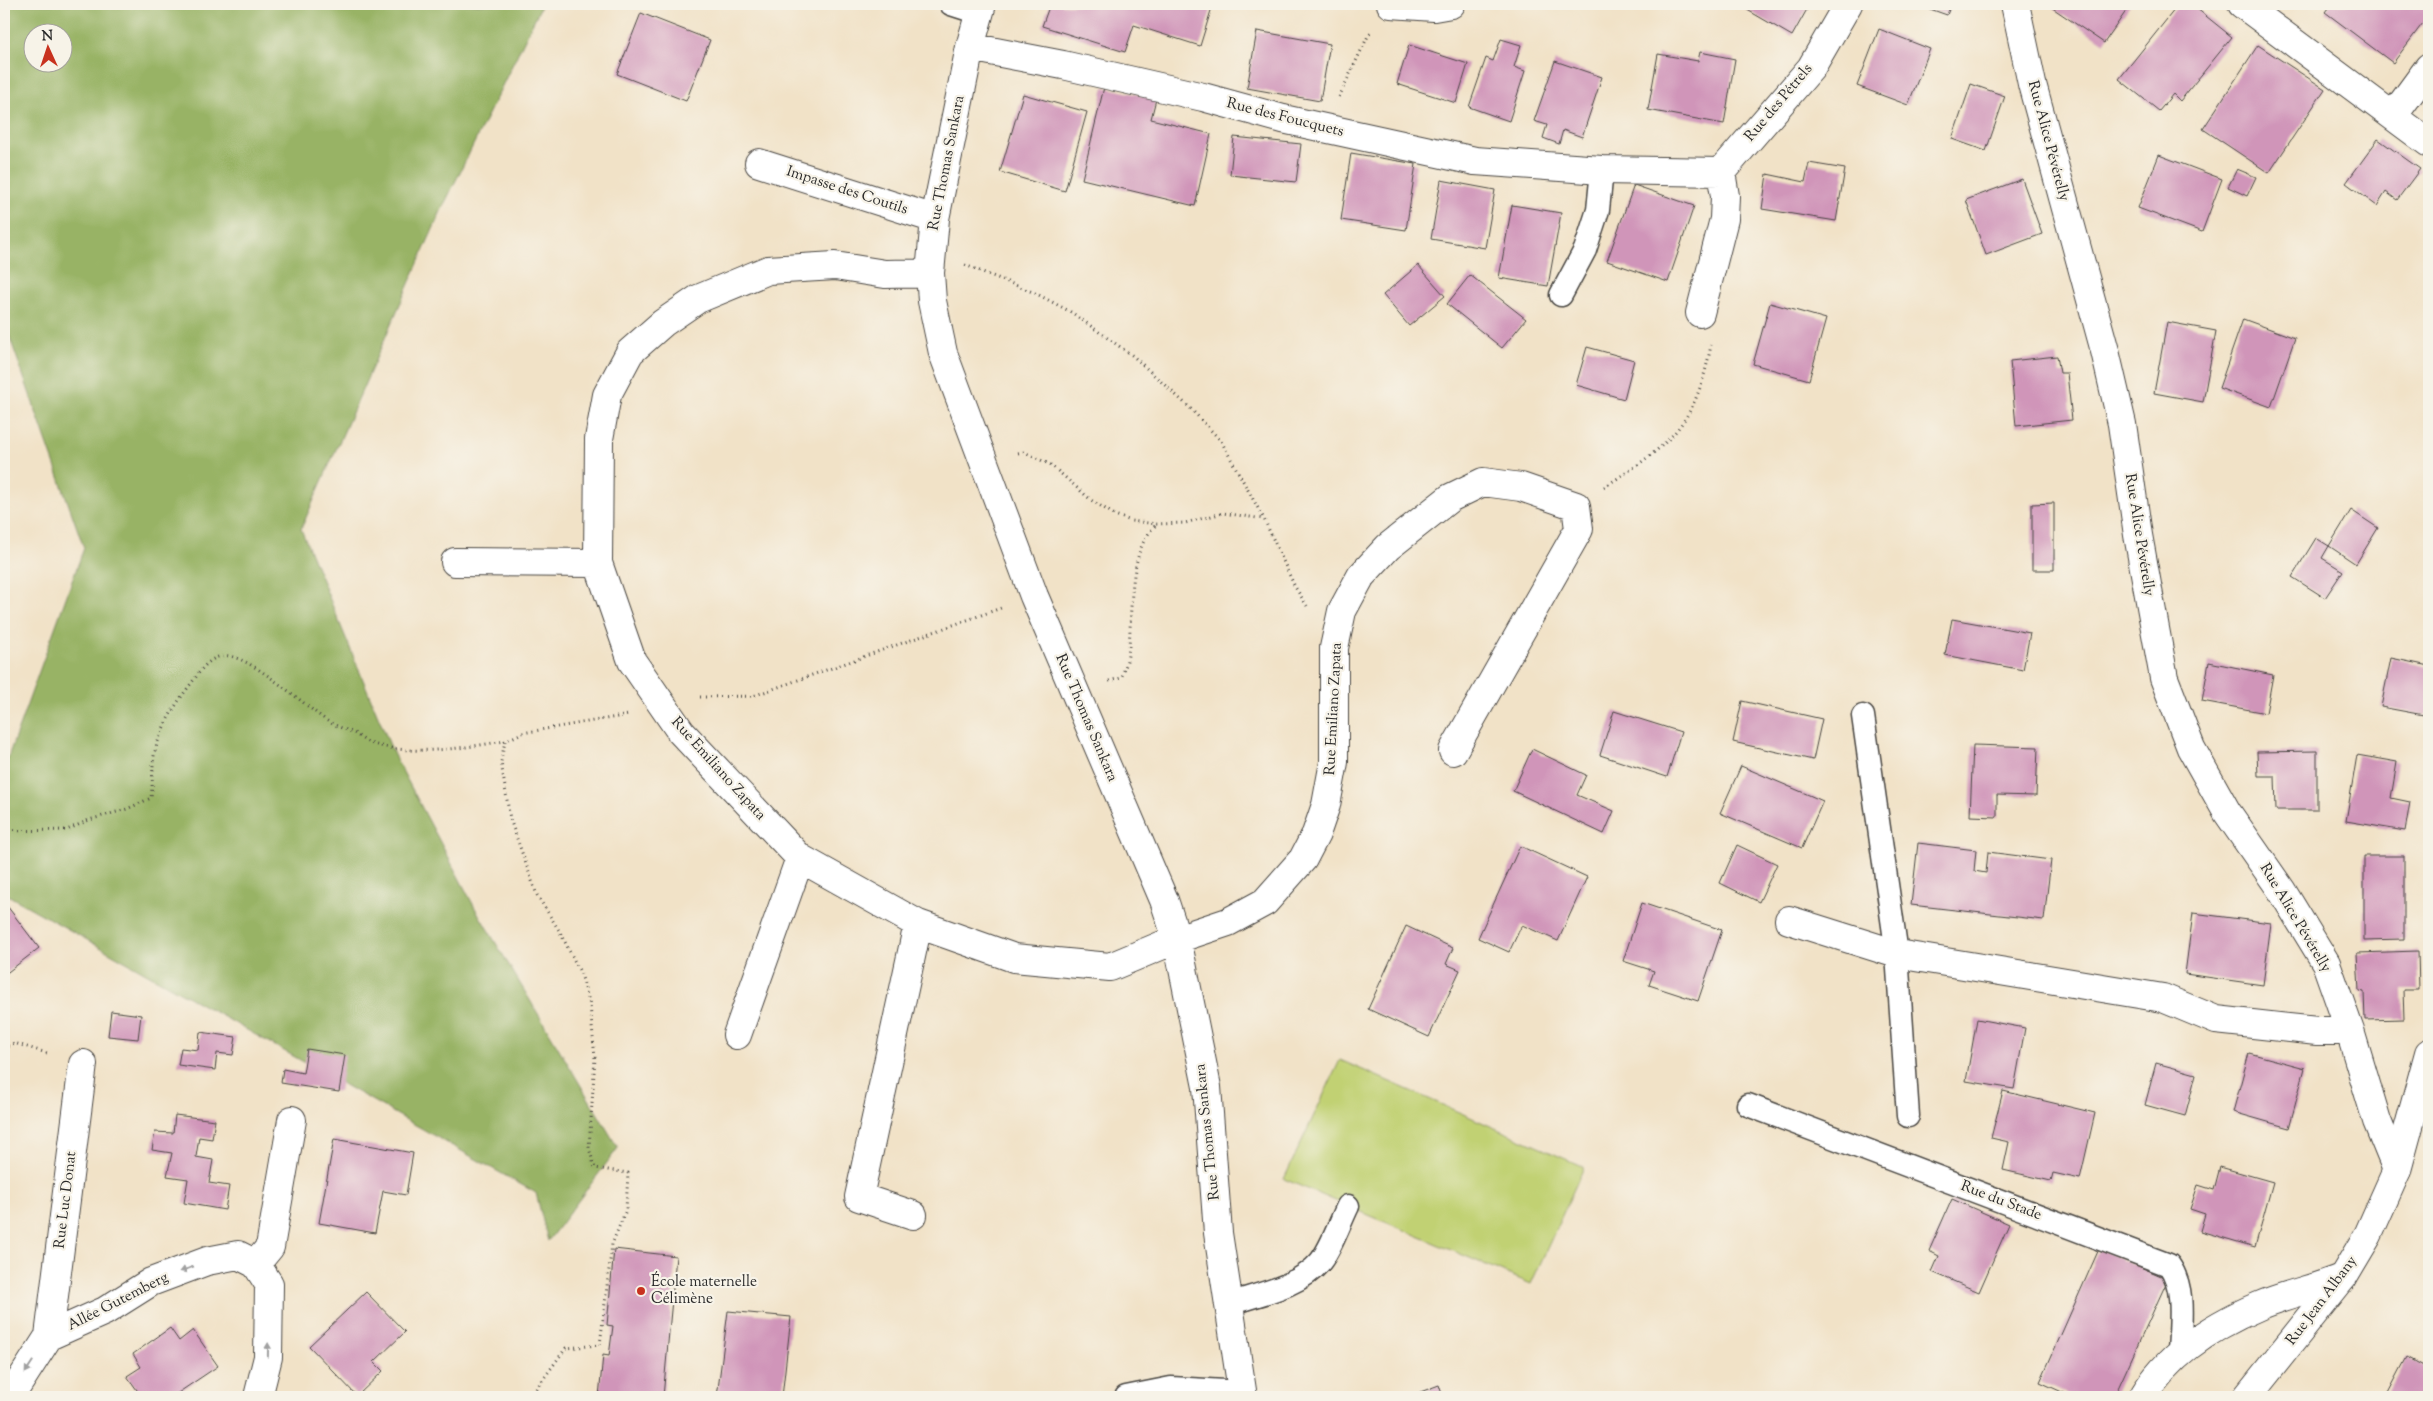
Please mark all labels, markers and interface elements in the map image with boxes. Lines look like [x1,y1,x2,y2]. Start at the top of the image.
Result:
north arrow [22,22,72,72]
text: N [41,27,54,47]
street label: Rue des Pétrels [1740,59,1818,147]
street label: Rue Alice Pévérelly [2022,78,2074,204]
street label: Rue des Foucquets [1224,93,1346,143]
street label: Rue Thomas Sankara [924,94,970,232]
street label: Impasse des Coutils [783,161,911,221]
street label: Rue Alice Pévérelly [2119,472,2159,598]
street label: Rue Emiliano Zapata [1320,642,1348,776]
street label: Rue Thomas Sankara [1050,651,1122,785]
street label: Rue Emiliano Zapata [666,713,770,825]
street label: Rue Alice Pévérelly [2254,859,2336,977]
street label: Rue Thomas Sankara [1190,1063,1226,1201]
street label: Rue Luc Donat [50,1150,82,1250]
street label: Rue du Stade [1957,1176,2045,1226]
street label: Rue Jean Albany [2281,1252,2363,1350]
one-way arrow [179,1266,194,1273]
street label: Allée Gutemberg [64,1267,172,1337]
place label: École maternelle Célimène [651,1271,757,1310]
marker: École maternelle Célimène [635,1285,647,1297]
one-way arrow [264,1341,272,1357]
one-way arrow [25,1360,34,1373]

